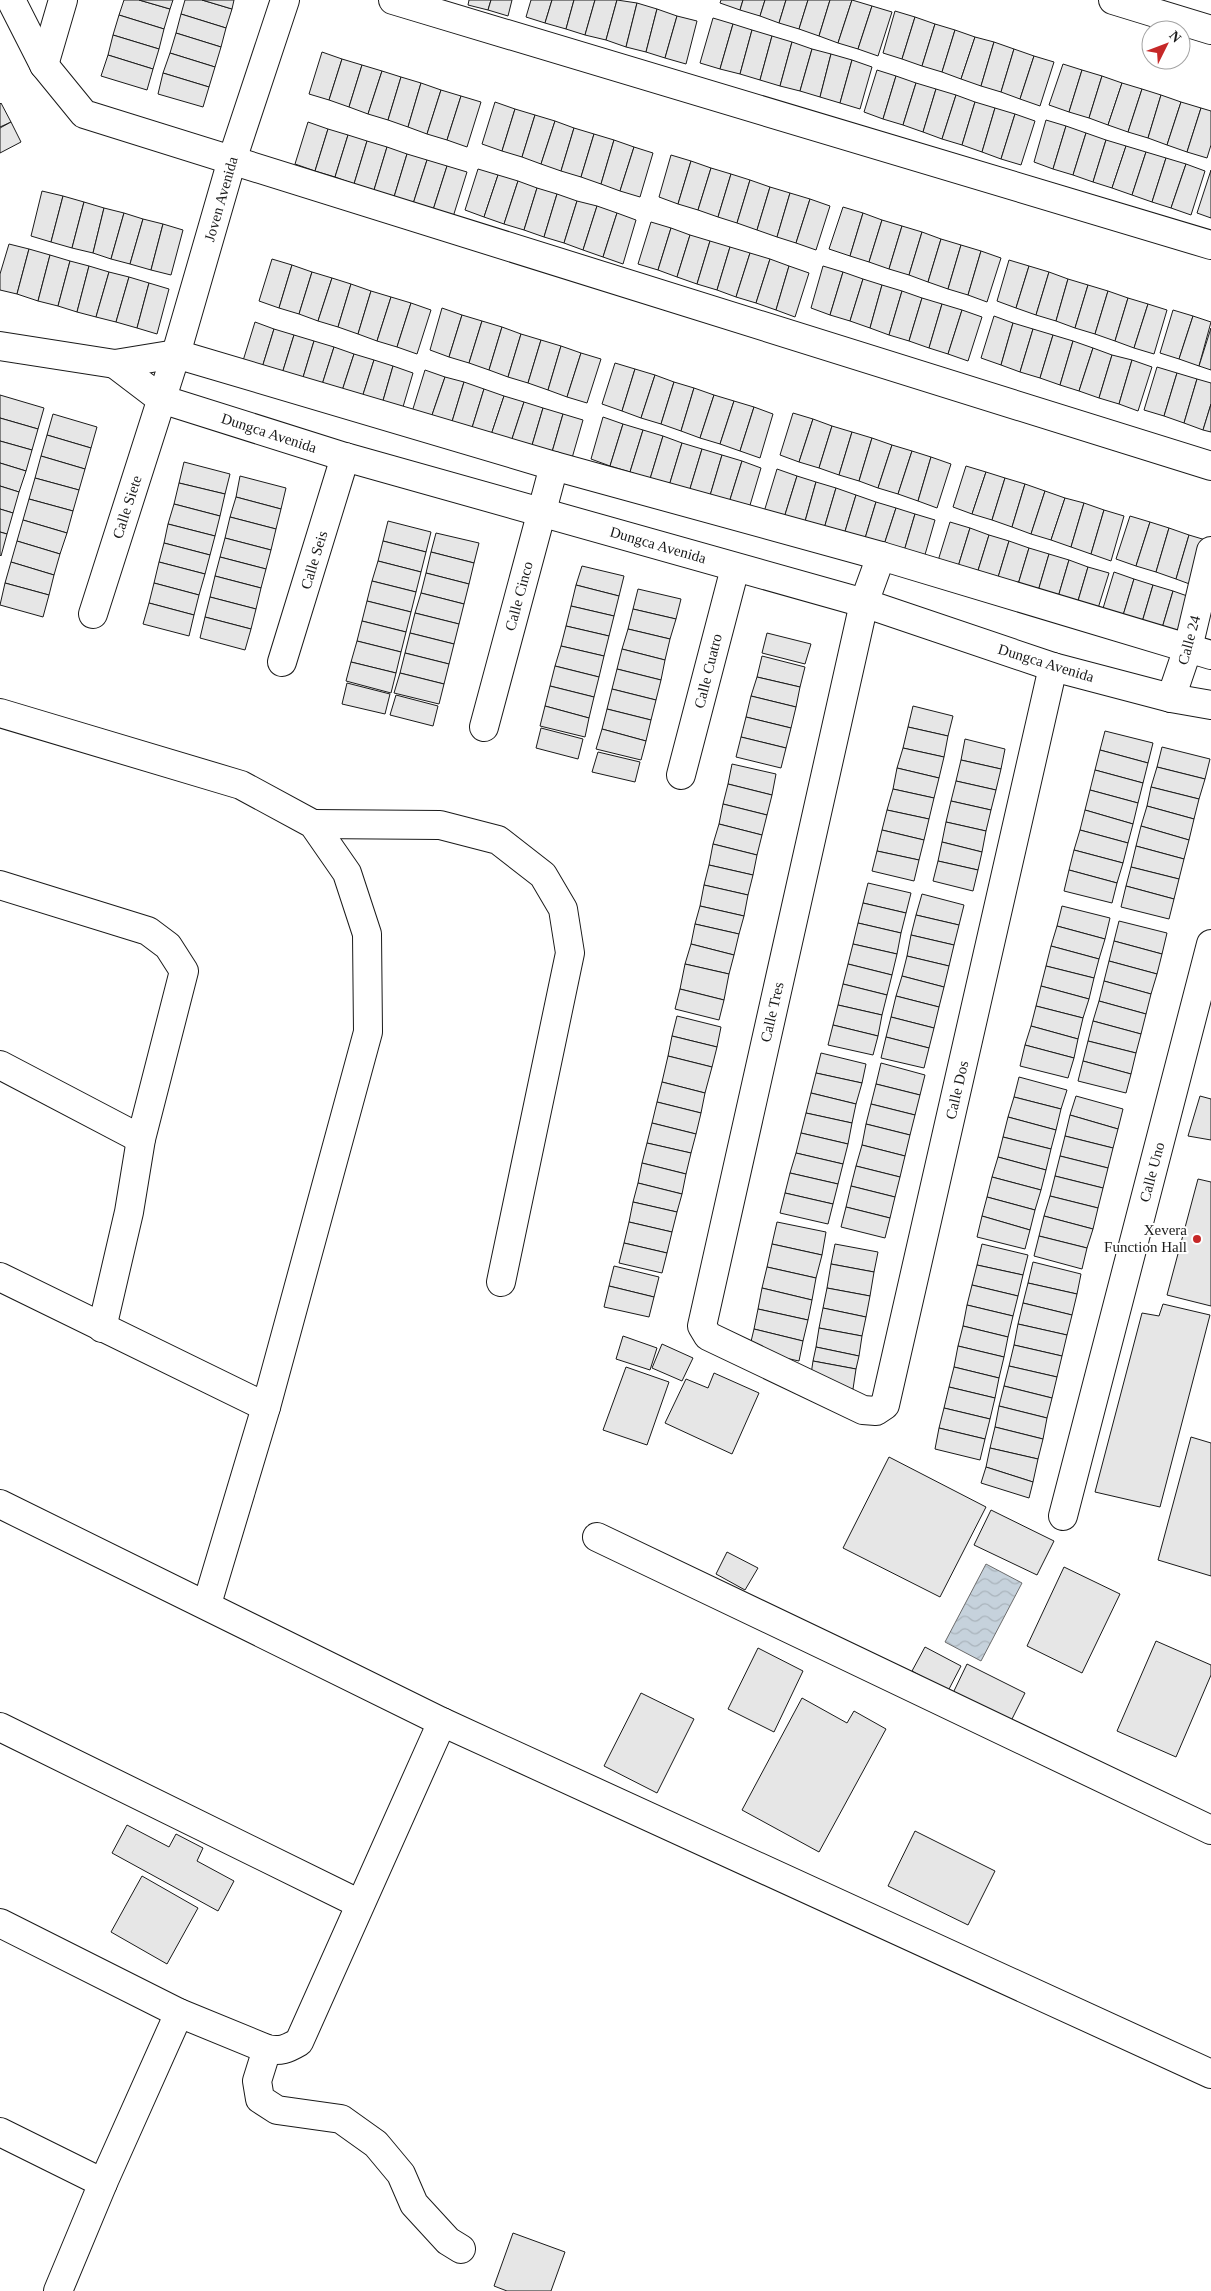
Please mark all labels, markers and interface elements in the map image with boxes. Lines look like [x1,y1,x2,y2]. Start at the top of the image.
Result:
north arrow [1141,20,1191,70]
text: N [1166,28,1184,45]
street label: Joven Avenida [201,154,241,243]
street label: Dungca Avenida [219,410,319,456]
street label: Calle Siete [109,473,145,541]
street label: Dungca Avenida [608,524,708,566]
street label: Calle Seis [298,529,331,591]
street label: Calle Cinco [502,560,536,632]
street label: Calle 24 [1175,613,1203,666]
street label: Calle Cuatro [691,632,725,710]
street label: Dungca Avenida [996,641,1096,685]
street label: Calle Tres [757,980,787,1044]
street label: Calle Dos [943,1059,972,1121]
street label: Calle Uno [1136,1140,1168,1204]
place label: Xevera Function Hall [1104,1222,1187,1255]
marker: Xevera Function Hall [1191,1233,1203,1245]

